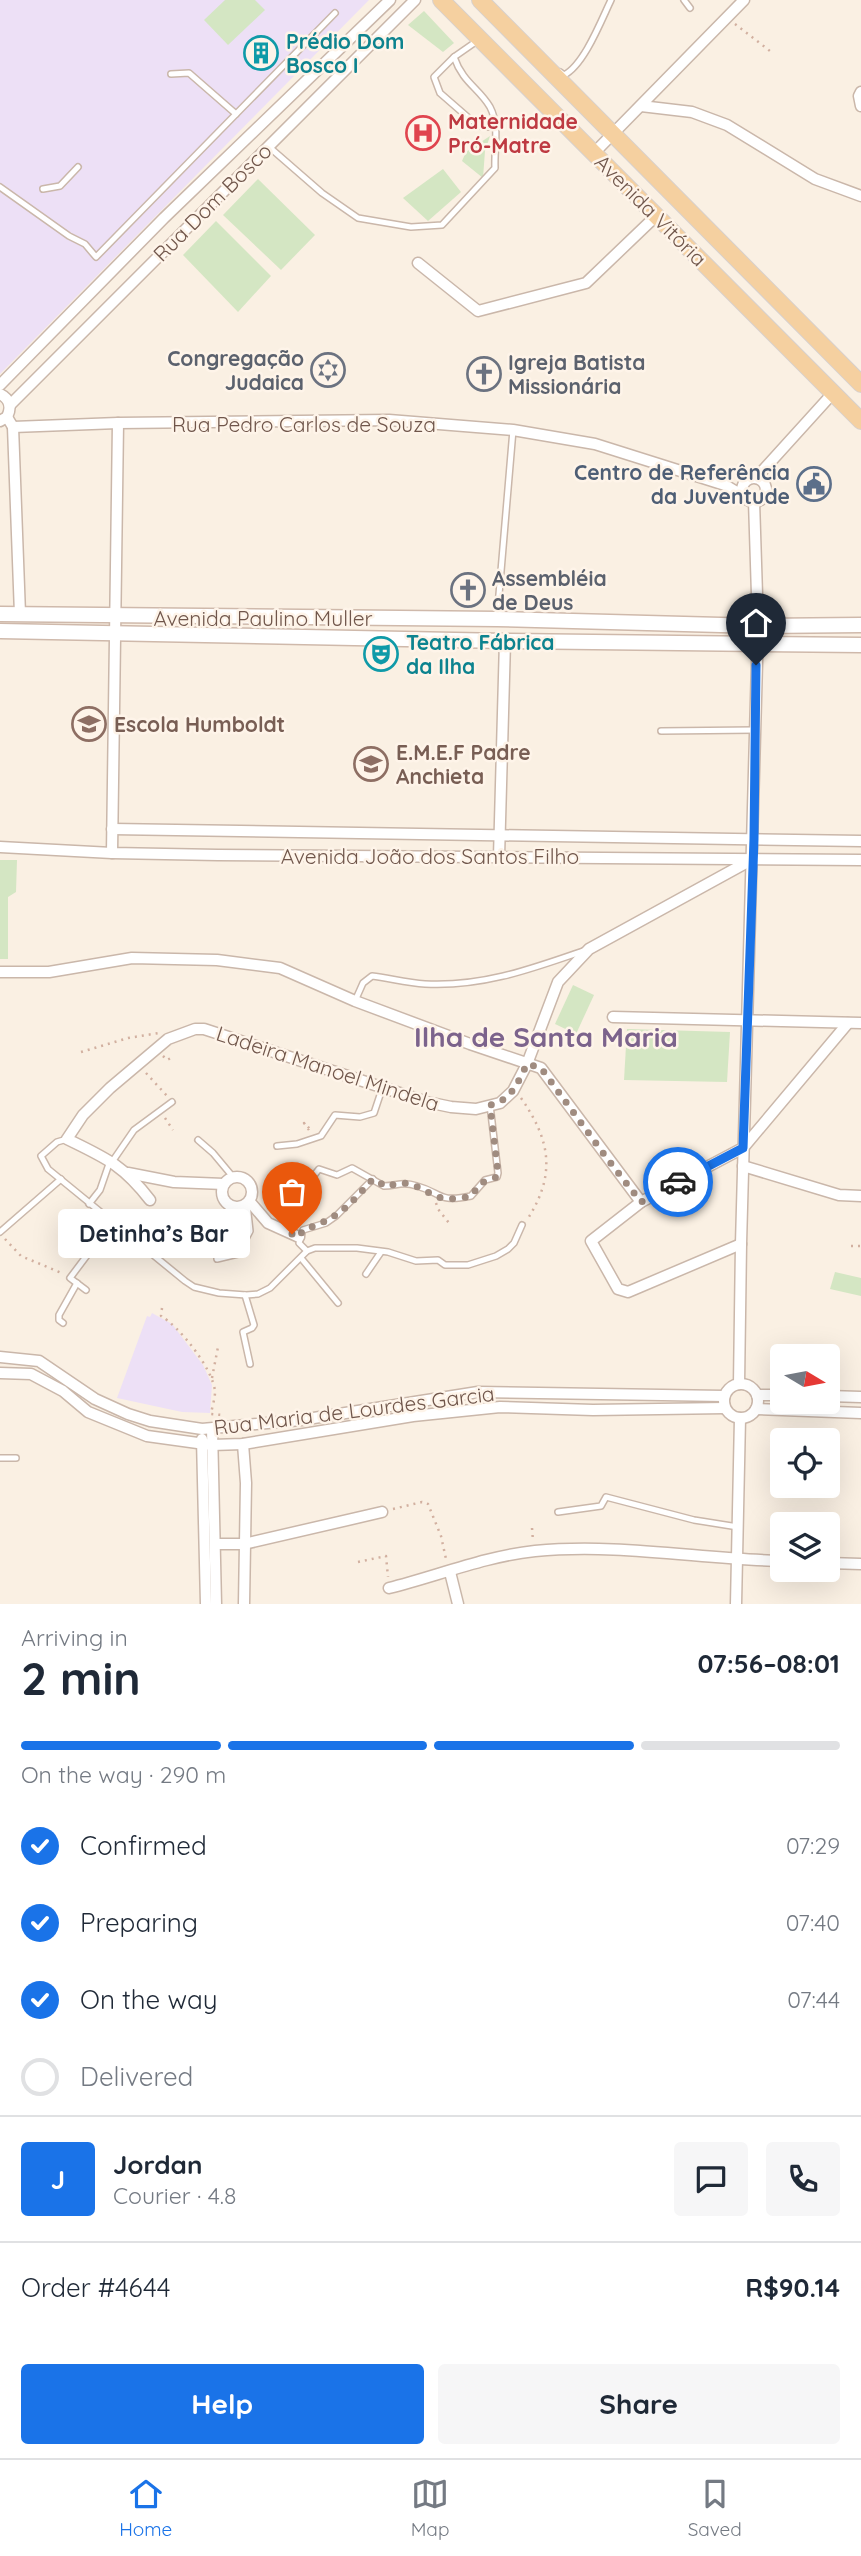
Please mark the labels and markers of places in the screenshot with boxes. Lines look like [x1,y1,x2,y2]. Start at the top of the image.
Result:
place label: Prédio Dom Bosco I [286,28,404,78]
building icon: Prédio Dom Bosco I [242,34,280,72]
place label: Maternidade Pró-Matre [448,108,578,158]
hospital icon: Maternidade Pró-Matre [404,114,442,152]
place label: Congregação Judaica [167,345,304,395]
place label: Igreja Batista Missionária [508,349,645,399]
synagogue icon: Congregação Judaica [309,351,347,389]
church icon: Igreja Batista Missionária [465,355,503,393]
place label: Centro de Referência da Juventude [574,459,790,509]
public building icon: Centro de Referência da Juventude [795,465,833,503]
place label: Assembléia de Deus [492,565,607,615]
church icon: Assembléia de Deus [449,571,487,609]
pin [726,593,786,665]
place label: Teatro Fábrica da Ilha [406,629,554,679]
theatre icon: Teatro Fábrica da Ilha [362,635,400,673]
school or university icon: Escola Humboldt [70,705,108,743]
place label: Escola Humboldt [114,711,285,737]
place label: E.M.E.F Padre Anchieta [396,739,531,789]
school or university icon: E.M.E.F Padre Anchieta [352,745,390,783]
pin [262,1162,322,1234]
callout: Detinha’s Bar [58,1210,250,1258]

